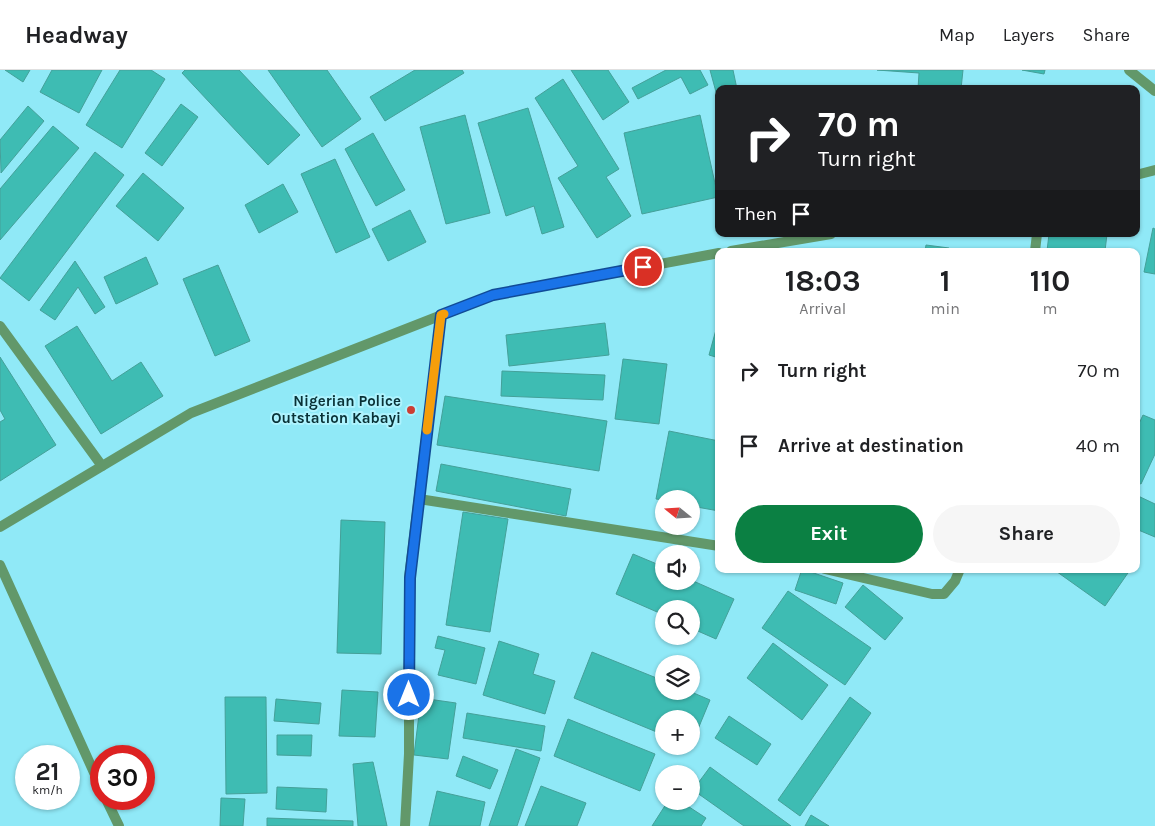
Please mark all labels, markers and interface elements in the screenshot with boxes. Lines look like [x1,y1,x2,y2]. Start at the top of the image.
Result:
text: Headway [25,21,128,49]
text: Map [939,24,975,46]
text: Layers [1003,24,1055,46]
text: Share [1083,24,1130,46]
text: 70 m [818,104,900,145]
icon: right [735,105,800,170]
text: Turn right [818,146,916,172]
icon: arrive [787,200,815,228]
text: Then [735,203,777,225]
pin [622,246,664,288]
icon: arrive [629,253,657,281]
text: 18:03 [785,263,861,299]
text: 1 [940,263,951,299]
text: 110 [1030,263,1070,299]
text: Arrival [799,299,846,318]
text: min [931,299,960,318]
text: m [1042,299,1057,318]
icon: right [735,357,763,385]
text: Turn right [778,360,867,382]
text: 70 m [1078,360,1120,382]
place label: Nigerian Police Outstation Kabayi [271,392,401,427]
marker: Nigerian Police Outstation Kabayi [405,404,417,416]
icon: arrive [735,432,763,460]
text: Arrive at destination [778,435,964,457]
text: 40 m [1076,435,1120,457]
north arrow [655,490,700,535]
map controls [655,490,700,810]
button: Exit [735,505,923,563]
button: Share [933,505,1120,563]
button: sound [655,545,700,590]
button: search [655,600,700,645]
button: layers [655,655,700,700]
position arrow [382,668,434,720]
button: + [655,710,700,755]
speed limit sign: 30 [90,745,155,810]
text: 21 [35,757,60,786]
button: − [655,765,700,810]
text: km/h [32,783,63,797]

